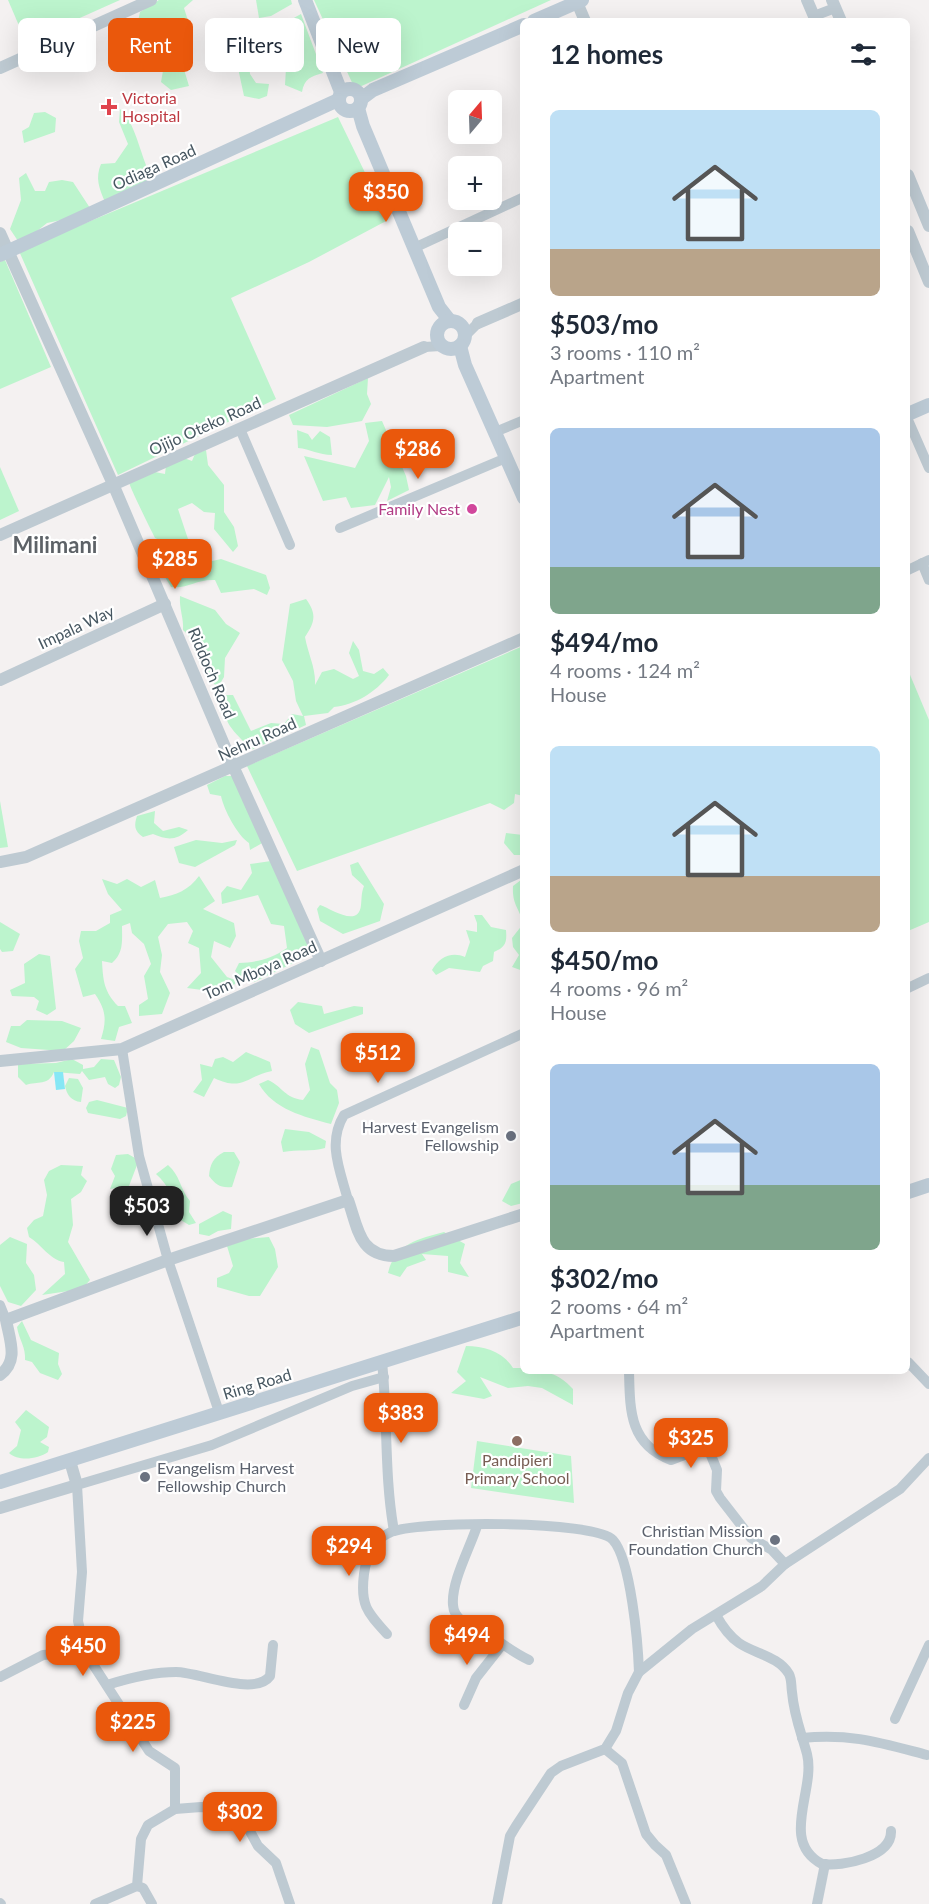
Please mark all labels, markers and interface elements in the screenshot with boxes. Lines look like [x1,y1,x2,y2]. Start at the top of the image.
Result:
chip: Buy [18,18,96,72]
chip: Rent [108,18,193,72]
chip: Filters [205,18,304,72]
chip: New [316,18,401,72]
text: 12 homes [550,38,663,70]
icon: filters [847,38,880,71]
place label: Victoria Hospital [122,88,180,125]
north arrow [448,90,502,144]
map controls [448,90,502,276]
marker: Victoria Hospital [100,98,118,116]
street label: Odiaga Road [109,140,198,193]
icon: home [661,149,769,257]
button: + [448,156,502,210]
pin: $350 [350,172,422,223]
text: $350 [363,179,409,203]
button: − [448,222,502,276]
text: $503/mo [550,308,658,340]
text: 3 rooms · 110 m² [550,340,700,364]
text: Apartment [550,364,644,388]
street label: Ojijo Oteko Road [146,392,264,459]
pin: $286 [382,429,454,480]
text: $286 [395,436,441,460]
icon: home [661,467,769,575]
place label: Family Nest [378,499,460,518]
marker: Family Nest [465,502,479,516]
district label: Milimani [13,531,97,558]
pin: $285 [139,539,211,590]
text: $285 [152,546,198,570]
street label: Impala Way [35,600,118,652]
street label: Riddoch Road [185,624,240,721]
text: $494/mo [550,626,658,658]
text: 4 rooms · 124 m² [550,658,700,682]
text: House [550,682,607,706]
street label: Nehru Road [215,713,299,764]
icon: home [661,785,769,893]
street label: Tom Mboya Road [200,936,319,1003]
text: $450/mo [550,944,658,976]
text: 4 rooms · 96 m² [550,976,688,1000]
text: House [550,1000,607,1024]
pin: $512 [342,1033,414,1084]
text: $512 [355,1040,401,1064]
icon: home [661,1103,769,1211]
place label: Harvest Evangelism Fellowship [362,1117,499,1154]
marker: Harvest Evangelism Fellowship [504,1129,518,1143]
pin: $503 [111,1186,183,1237]
text: $503 [124,1193,170,1217]
text: $302/mo [550,1262,658,1294]
text: 2 rooms · 64 m² [550,1294,688,1318]
text: Apartment [550,1318,644,1342]
street label: Ring Road [220,1364,293,1403]
pin: $383 [365,1393,437,1444]
text: $383 [378,1400,424,1424]
pin: $325 [655,1418,727,1469]
text: $325 [668,1425,714,1449]
marker: Pandipieri Primary School [510,1434,524,1448]
place label: Pandipieri Primary School [464,1450,570,1487]
place label: Evangelism Harvest Fellowship Church [157,1458,294,1495]
marker: Evangelism Harvest Fellowship Church [138,1470,152,1484]
place label: Christian Mission Foundation Church [628,1521,763,1558]
pin: $294 [313,1526,385,1577]
text: $294 [326,1533,372,1557]
marker: Christian Mission Foundation Church [768,1533,782,1547]
pin: $494 [431,1615,503,1666]
text: $494 [444,1622,490,1646]
pin: $450 [47,1626,119,1677]
text: $450 [60,1633,106,1657]
pin: $225 [97,1702,169,1753]
text: $225 [110,1709,156,1733]
pin: $302 [204,1792,276,1843]
text: $302 [217,1799,263,1823]

